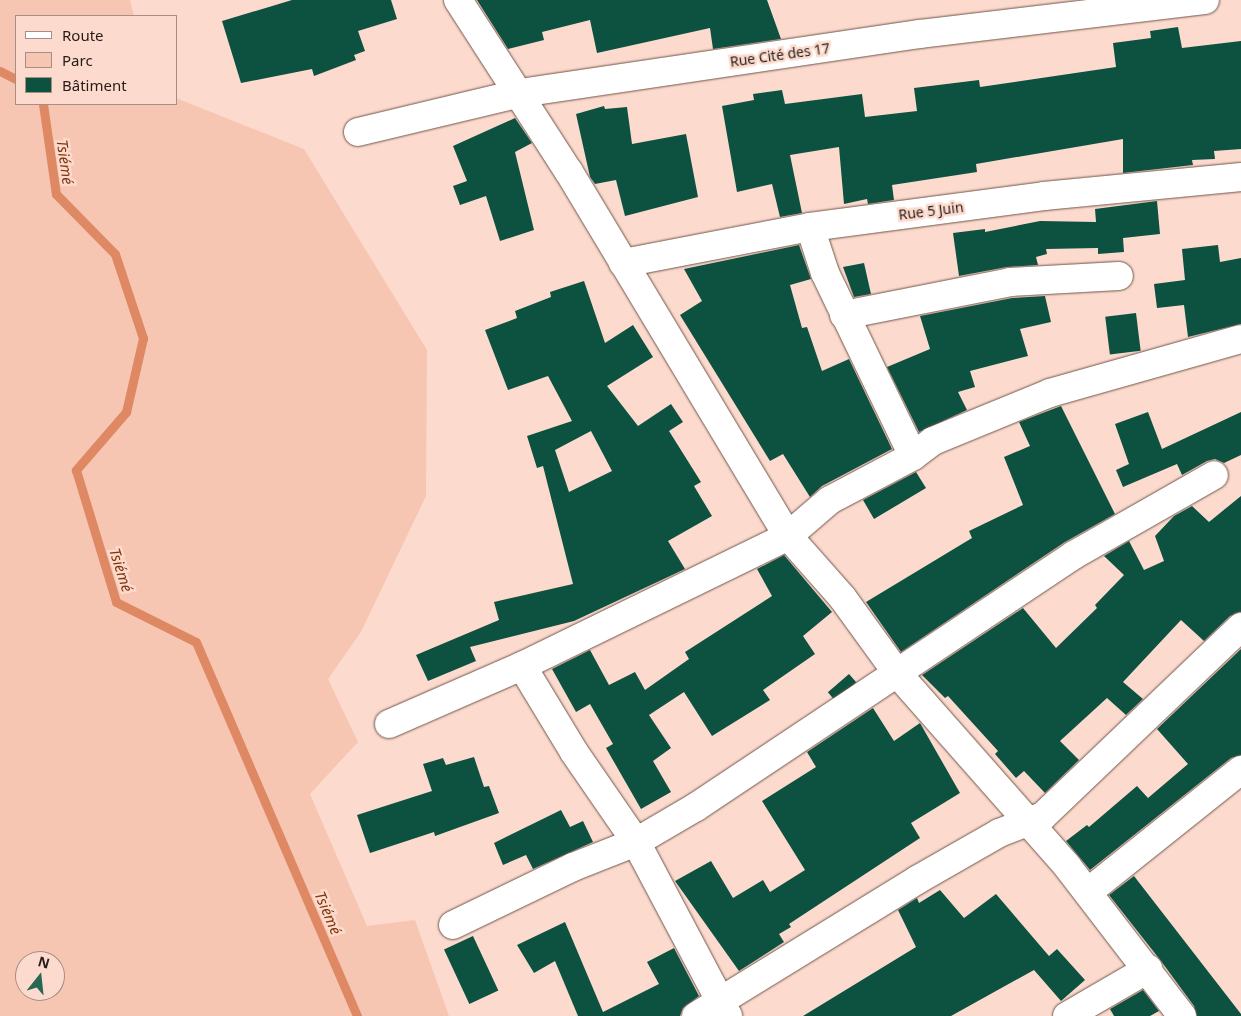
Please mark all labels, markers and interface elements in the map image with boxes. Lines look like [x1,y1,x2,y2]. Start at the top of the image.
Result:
legend [15,15,178,105]
text: Route [62,25,104,45]
street label: Rue Cité des 17 [729,40,831,70]
text: Parc [62,50,93,70]
text: Bâtiment [62,75,127,95]
water label: Tsiémé [53,138,77,186]
street label: Rue 5 Juin [898,199,964,223]
water label: Tsiémé [105,546,137,594]
water label: Tsiémé [311,889,345,937]
north arrow [15,951,65,1001]
text: N [36,951,52,973]

